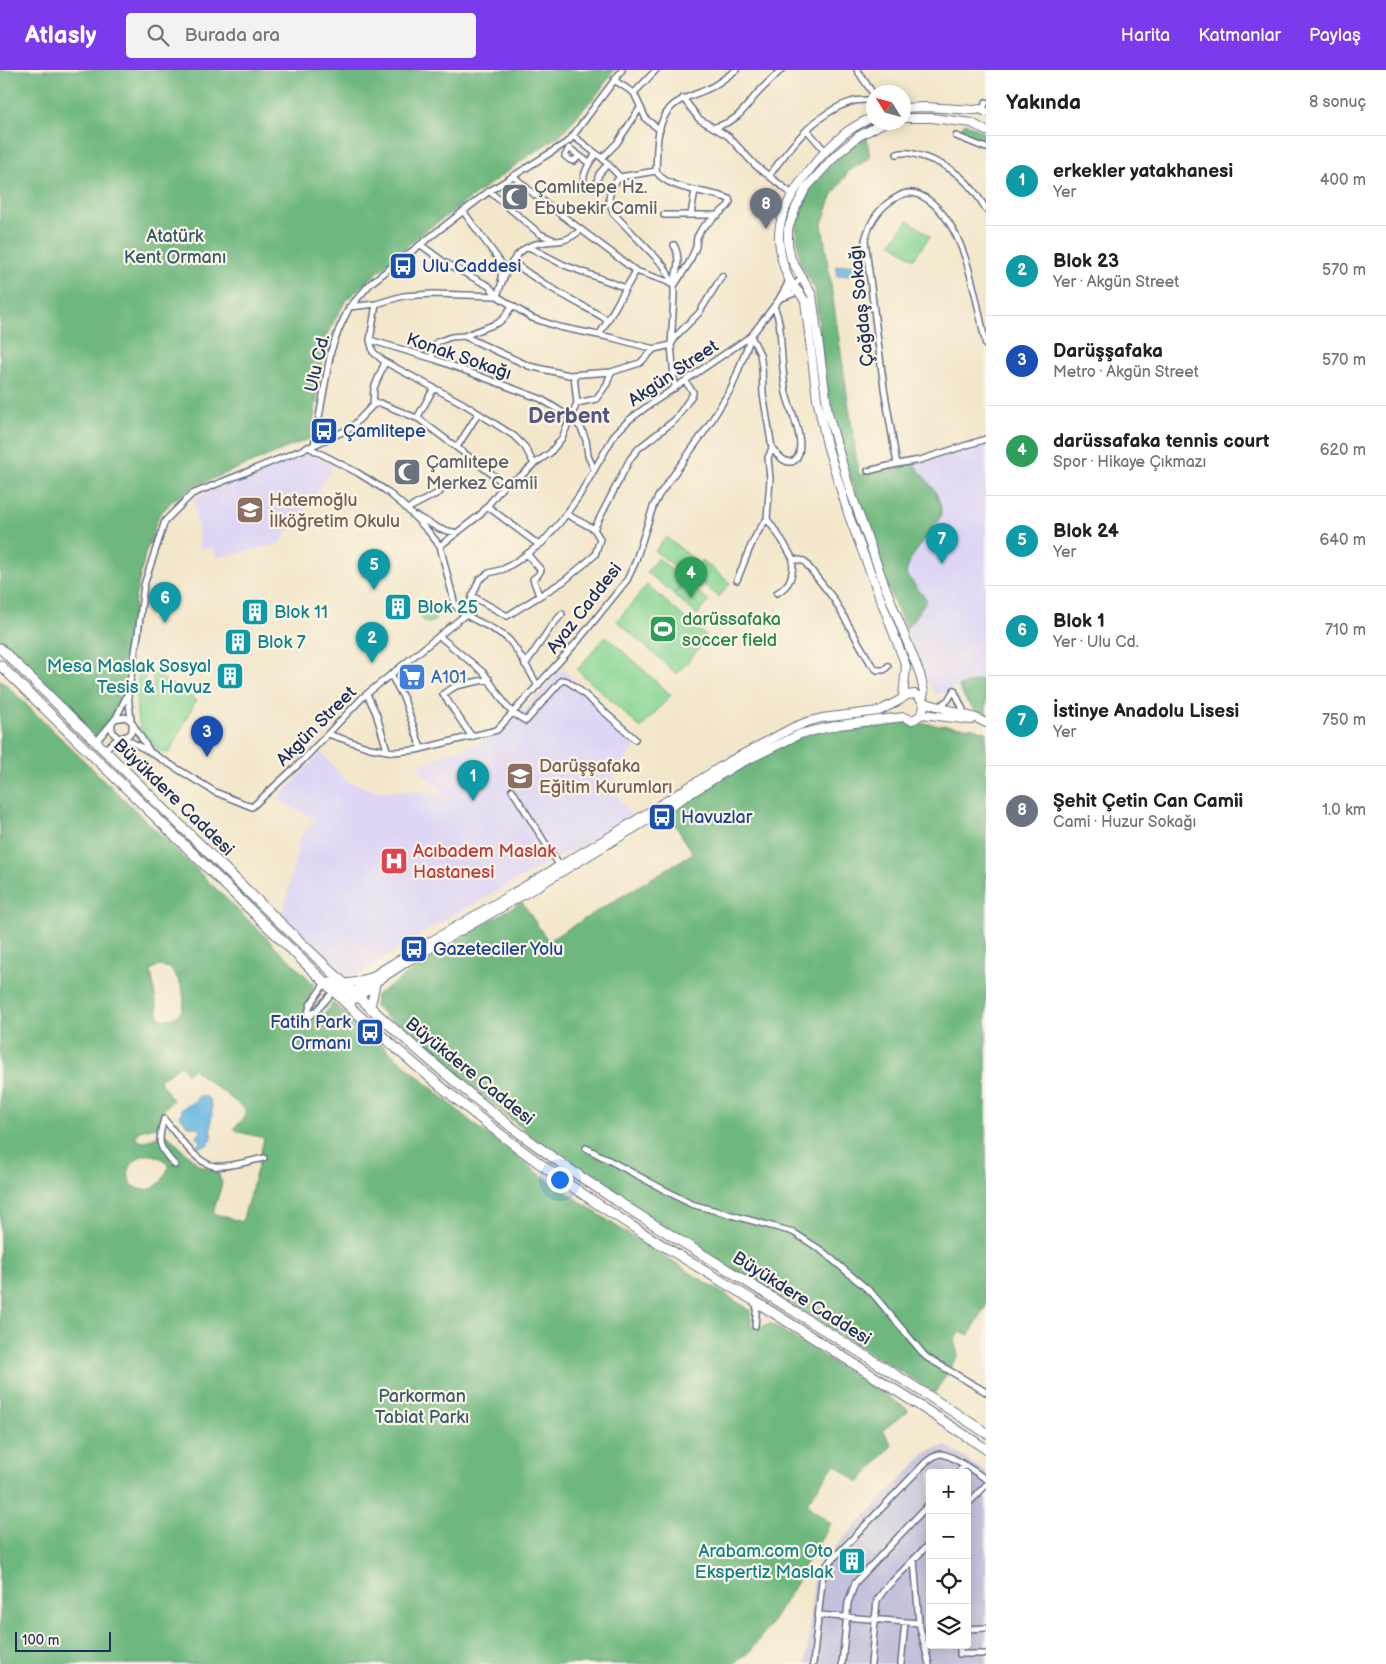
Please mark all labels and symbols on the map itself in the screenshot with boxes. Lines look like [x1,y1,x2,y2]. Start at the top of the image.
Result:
north arrow [866,85,911,130]
place label: Çamlıtepe Hz. Ebubekir Camii [534,177,658,219]
mosque icon: Çamlıtepe Hz. Ebubekir Camii [500,182,530,212]
pin: 8 [750,188,782,229]
park label: Atatürk Kent Ormanı [124,226,226,268]
street label: Çağdaş Sokağı [845,244,878,368]
bus stop icon: Ulu Caddesi [388,251,418,281]
place label: Ulu Caddesi [422,256,522,277]
street label: Konak Sokağı [404,329,514,384]
street label: Ulu Cd. [301,332,334,394]
street label: Akgün Street [624,335,723,411]
district label: Derbent [528,403,611,430]
bus stop icon: Çamlitepe [309,416,339,446]
place label: Çamlitepe [343,421,426,442]
place label: Çamlıtepe Merkez Camii [426,452,538,494]
mosque icon: Çamlıtepe Merkez Camii [392,457,422,487]
place label: Hatemoğlu İlköğretim Okulu [269,490,400,532]
school or university icon: Hatemoğlu İlköğretim Okulu [235,495,265,525]
pin: 7 [926,523,958,564]
pin: 5 [358,549,390,590]
pin: 4 [675,557,707,598]
street label: Ayaz Caddesi [542,559,626,658]
pin: 6 [149,582,181,623]
building icon: Blok 25 [383,592,413,622]
building icon: Blok 11 [240,597,270,627]
place label: Blok 25 [417,597,478,618]
place label: Blok 11 [274,602,328,623]
place label: darüssafaka soccer field [682,609,781,651]
sports icon: darüssafaka soccer field [648,614,678,644]
pin: 2 [356,622,388,663]
building icon: Blok 7 [223,627,253,657]
place label: Blok 7 [257,632,306,653]
place label: Mesa Maslak Sosyal Tesis & Havuz [47,656,211,698]
building icon: Mesa Maslak Sosyal Tesis & Havuz [215,661,245,691]
supermarket icon: A101 [397,662,427,692]
place label: A101 [431,667,467,688]
street label: Akgün Street [272,682,361,771]
pin: 3 [191,716,223,757]
street label: Büyükdere Caddesi [109,734,238,860]
place label: Darüşşafaka Eğitim Kurumları [539,756,673,798]
pin: 1 [457,760,489,801]
school or university icon: Darüşşafaka Eğitim Kurumları [505,761,535,791]
bus stop icon: Havuzlar [647,802,677,832]
place label: Havuzlar [681,807,753,828]
place label: Acıbadem Maslak Hastanesi [413,841,556,883]
hospital icon: Acıbadem Maslak Hastanesi [379,846,409,876]
bus stop icon: Gazeteciler Yolu [399,934,429,964]
place label: Gazeteciler Yolu [433,939,563,960]
place label: Fatih Park Ormanı [270,1012,351,1054]
street label: Büyükdere Caddesi [401,1013,538,1130]
bus stop icon: Fatih Park Ormanı [355,1017,385,1047]
your location [547,1167,573,1193]
street label: Büyükdere Caddesi [729,1247,875,1350]
park label: Parkorman Tabiat Parkı [375,1386,469,1428]
place label: Arabam.com Oto Ekspertiz Maslak [695,1541,833,1583]
building icon: Arabam.com Oto Ekspertiz Maslak [837,1546,867,1576]
scale bar [15,1629,111,1652]

